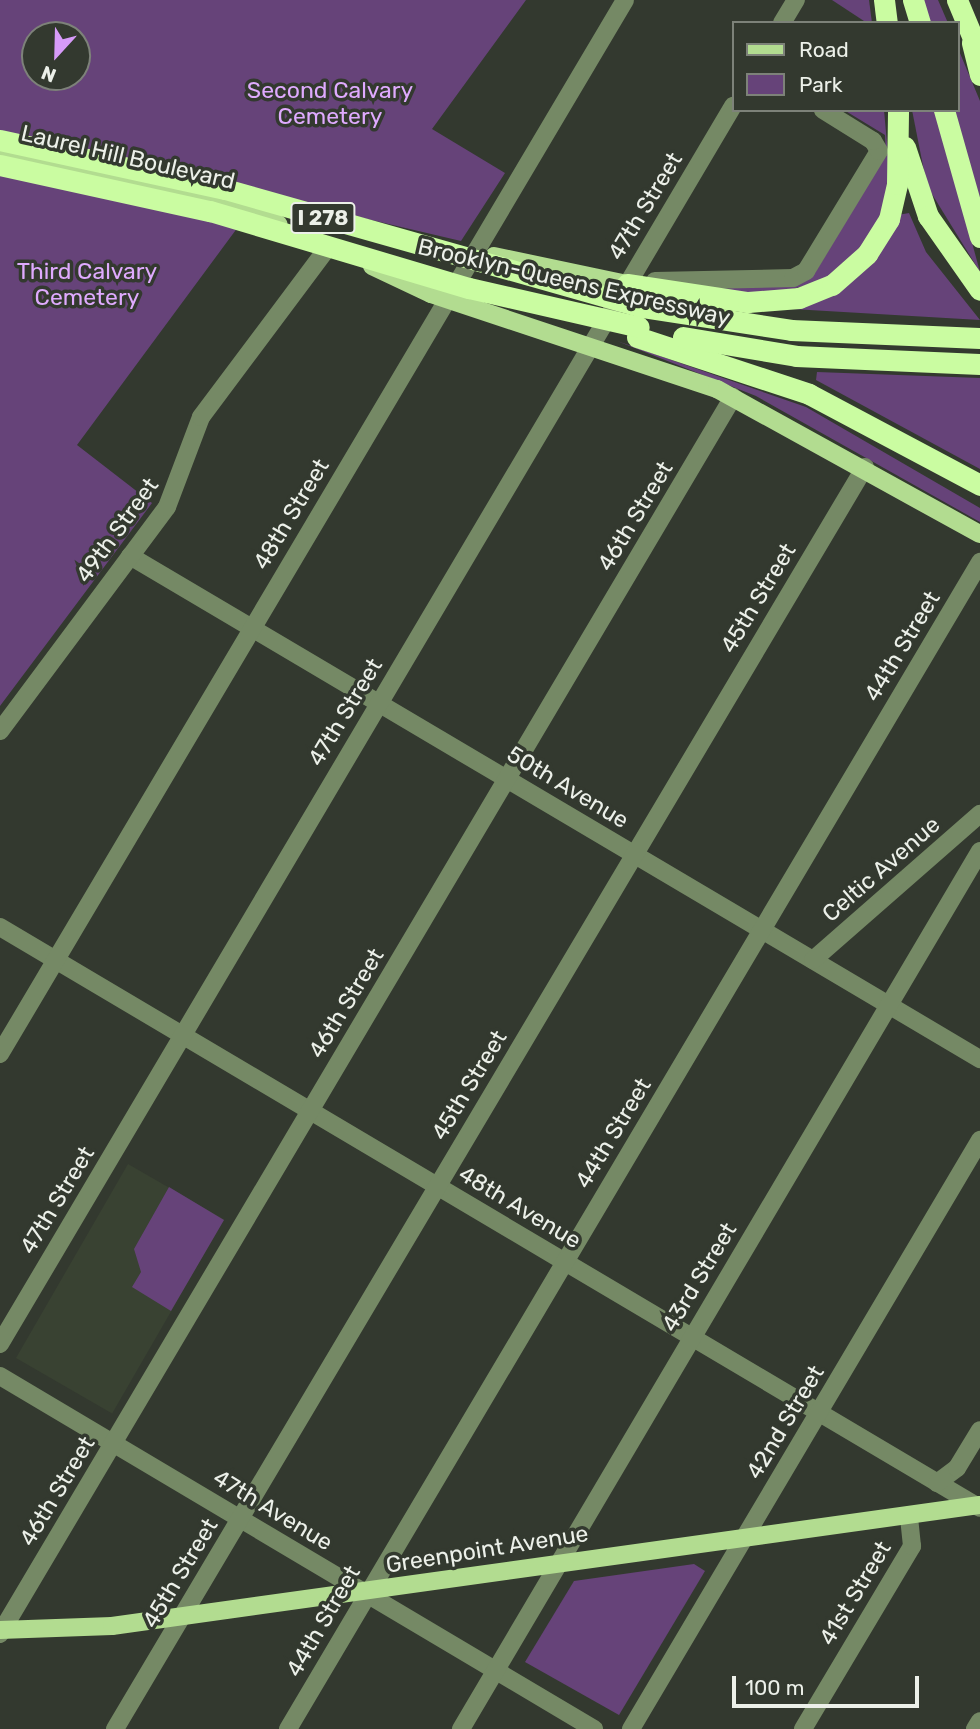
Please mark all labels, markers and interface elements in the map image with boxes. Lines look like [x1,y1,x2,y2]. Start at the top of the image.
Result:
north arrow [21,21,91,91]
legend [732,21,959,112]
text: Road [799,37,849,62]
text: N [38,61,59,87]
text: Park [799,72,843,97]
park label: Second Calvary Cemetery [247,76,413,130]
street label: Laurel Hill Boulevard [18,119,238,195]
street label: 47th Street [602,147,688,265]
road number: I 278 [290,200,356,235]
street label: Brooklyn-Queens Expressway [415,233,733,331]
park label: Third Calvary Cemetery [17,257,157,311]
street label: 48th Street [247,454,335,574]
street label: 46th Street [591,456,679,576]
street label: 49th Street [70,472,164,588]
street label: 45th Street [714,538,802,658]
street label: 44th Street [858,586,946,706]
street label: 47th Street [302,653,388,771]
street label: 50th Avenue [502,740,634,834]
street label: Celtic Avenue [816,810,946,928]
street label: 46th Street [302,943,390,1063]
street label: 45th Street [425,1025,513,1145]
street label: 44th Street [569,1073,657,1193]
street label: 47th Street [14,1141,100,1259]
street label: 48th Avenue [454,1160,586,1254]
street label: 43rd Street [656,1217,742,1337]
street label: 42nd Street [740,1360,830,1484]
street label: 46th Street [13,1431,101,1551]
street label: 47th Avenue [208,1463,338,1557]
street label: 45th Street [136,1513,224,1633]
street label: Greenpoint Avenue [383,1519,591,1579]
street label: 41st Street [813,1536,897,1650]
street label: 44th Street [280,1561,366,1681]
scale bar [735,1662,922,1706]
text: 100 m [745,1675,804,1700]

